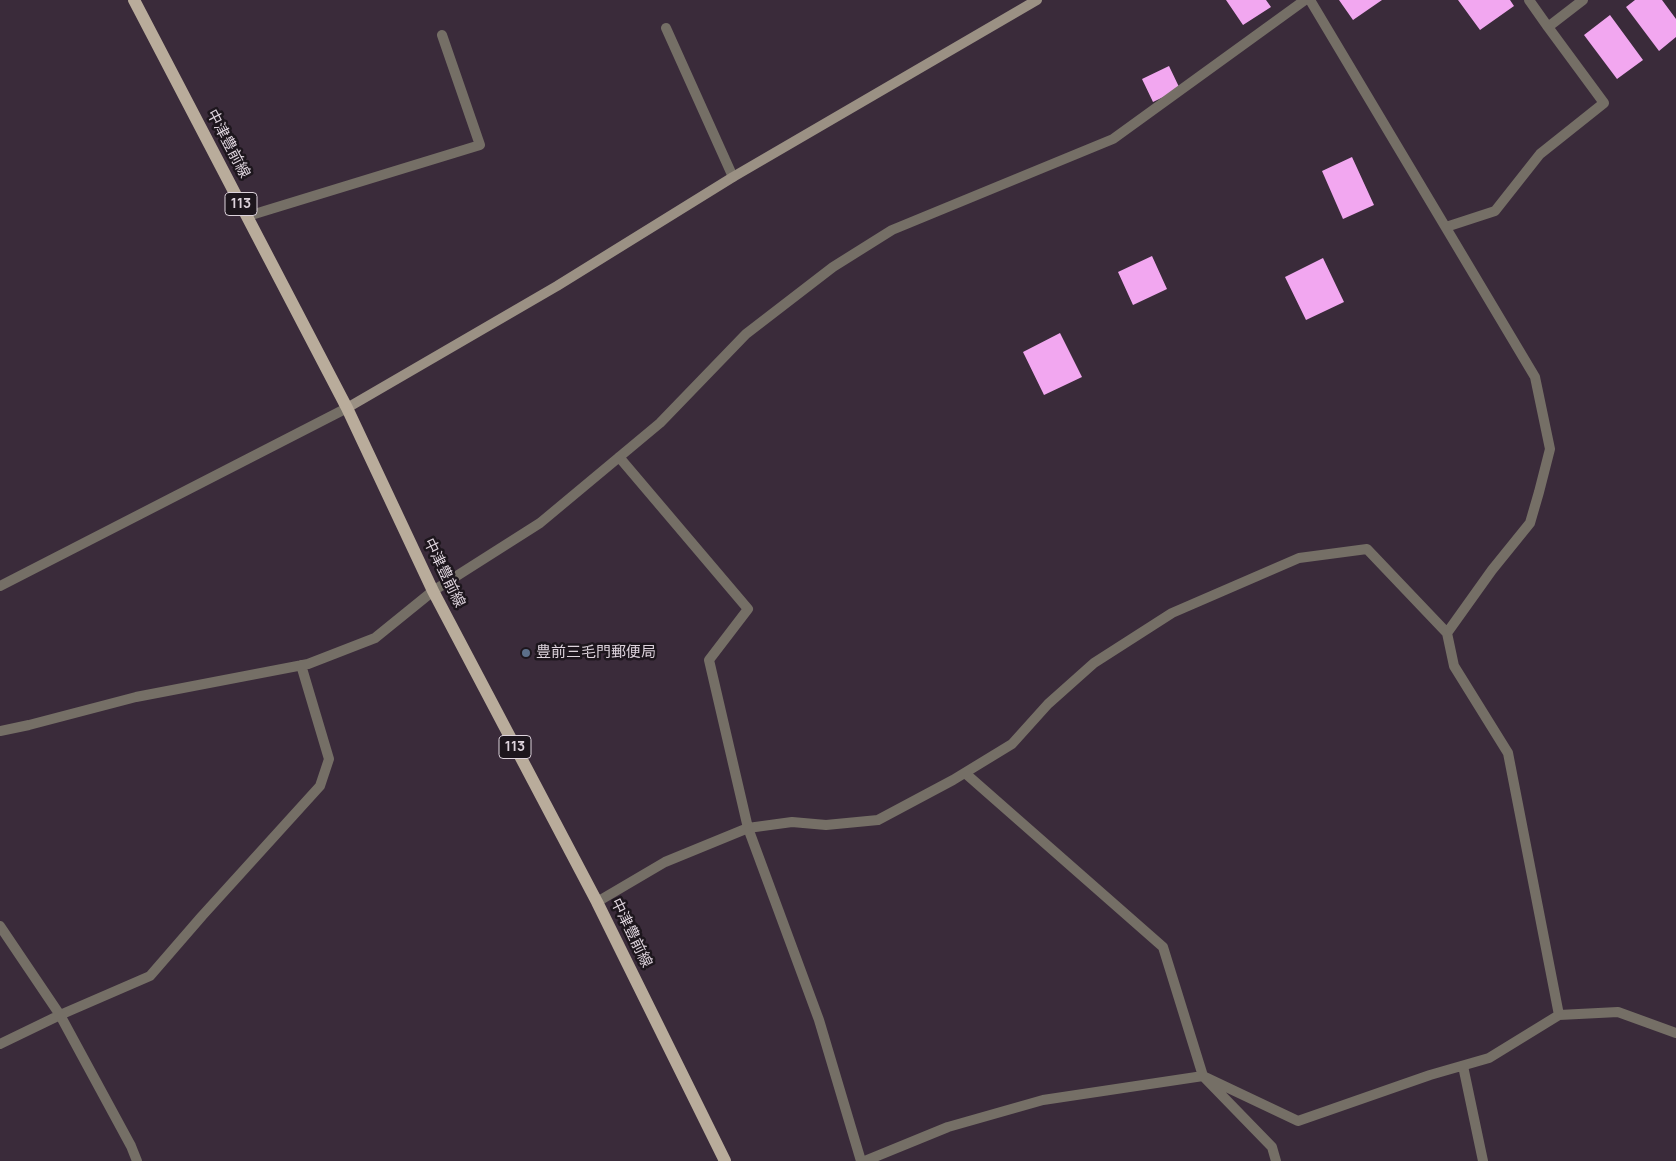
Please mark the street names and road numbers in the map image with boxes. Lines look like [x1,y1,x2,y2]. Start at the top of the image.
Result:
street label: 中津豊前線 [202,107,254,181]
road number: 113 [225,192,257,215]
street label: 中津豊前線 [419,535,469,611]
road number: 113 [499,736,531,759]
street label: 中津豊前線 [606,895,656,971]

